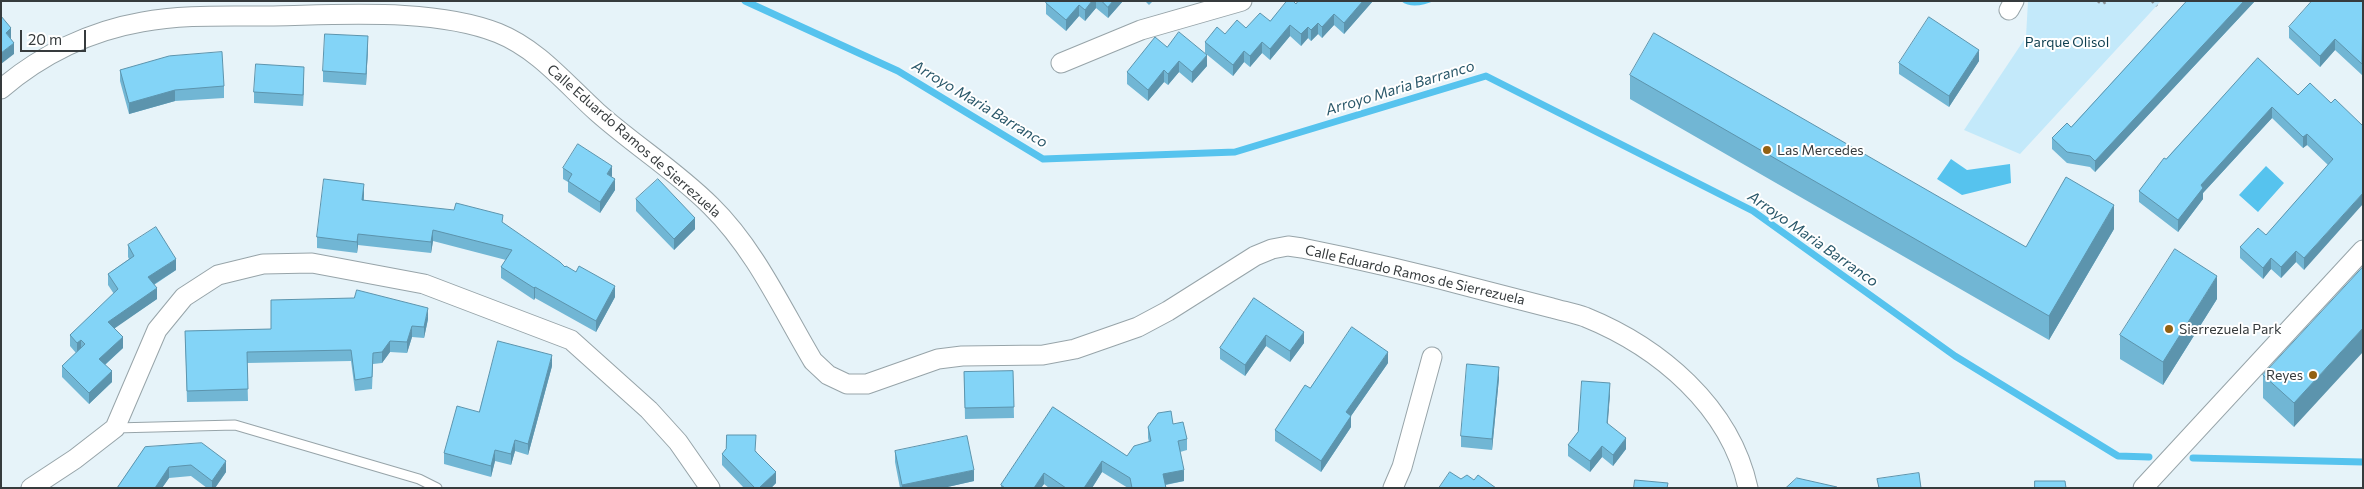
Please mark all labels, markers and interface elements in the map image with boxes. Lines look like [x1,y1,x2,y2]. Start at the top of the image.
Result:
scale bar [22,20,89,52]
text: 20 m [28,30,62,48]
park label: Parque Olisol [2025,34,2109,50]
water label: Arroyo Maria Barranco [909,56,1051,152]
water label: Arroyo Maria Barranco [1323,57,1477,119]
street label: Calle Eduardo Ramos de Sierrezuela [544,61,724,221]
place label: Las Mercedes [1777,142,1864,158]
marker: Las Mercedes [1761,144,1773,156]
water label: Arroyo Maria Barranco [1744,187,1882,291]
street label: Calle Eduardo Ramos de Sierrezuela [1304,242,1526,308]
place label: Sierrezuela Park [2179,321,2282,337]
marker: Sierrezuela Park [2163,323,2175,335]
place label: Reyes [2266,367,2303,383]
marker: Reyes [2307,369,2319,381]

